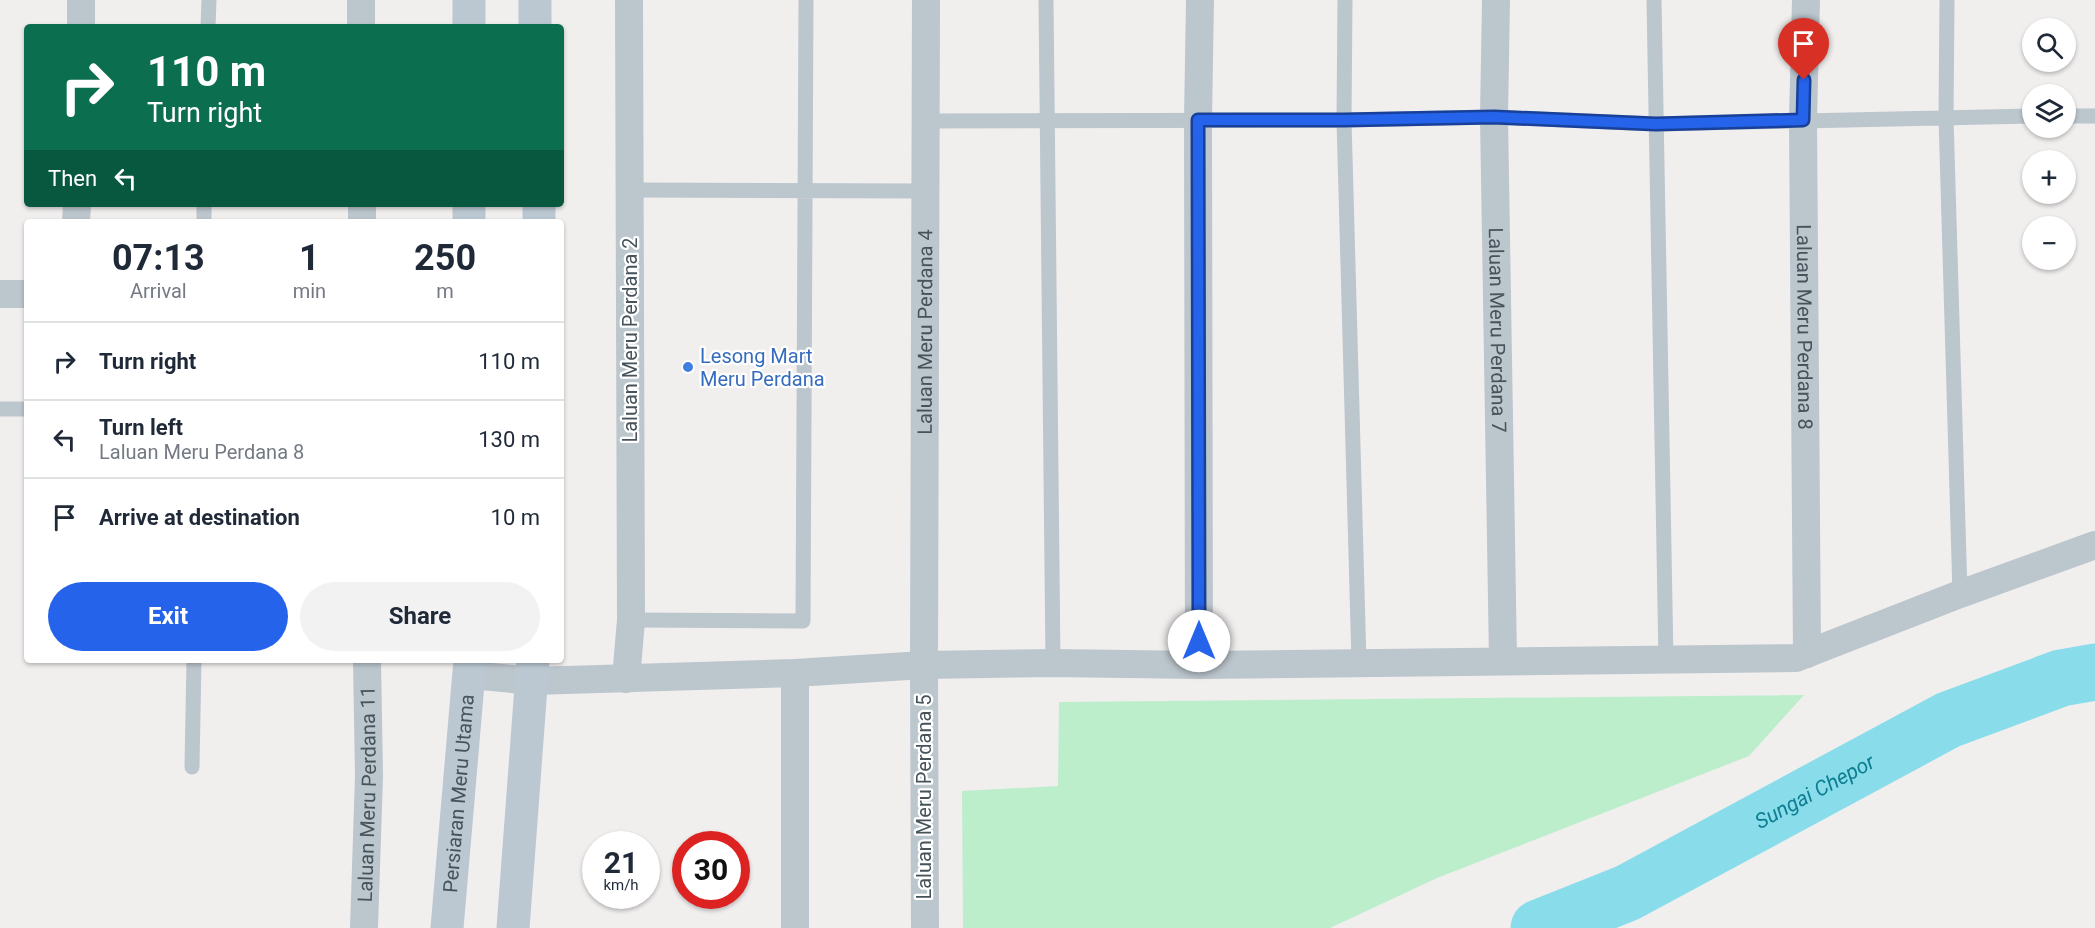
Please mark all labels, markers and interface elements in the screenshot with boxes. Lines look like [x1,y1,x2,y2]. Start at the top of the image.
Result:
pin [1778,18,1829,80]
map controls [2022,18,2076,270]
button: search [2022,18,2076,72]
icon: arrive [1787,27,1820,60]
text: 110 m [147,47,266,96]
icon: right [48,48,126,126]
button: layers [2022,84,2076,138]
text: Turn right [147,97,262,129]
button: + [2022,150,2076,204]
icon: left [109,162,142,195]
text: Then [48,166,97,191]
button: − [2022,216,2076,270]
street label: Laluan Meru Perdana 8 [1792,224,1817,430]
street label: Laluan Meru Perdana 7 [1484,227,1511,433]
street label: Laluan Meru Perdana 4 [913,229,937,435]
text: 07:13 [112,237,205,279]
text: 1 [299,237,320,279]
text: 250 [414,237,476,279]
street label: Laluan Meru Perdana 2 [618,237,642,443]
text: Arrival [130,279,187,303]
text: min [293,279,326,303]
text: m [436,279,454,303]
place label: Lesong Mart Meru Perdana [700,344,825,391]
icon: right [48,345,81,378]
text: Turn right [99,349,196,374]
text: 110 m [478,349,540,374]
marker: Lesong Mart Meru Perdana [681,360,695,374]
text: Turn left [99,415,183,440]
icon: left [48,423,81,456]
text: 130 m [478,427,540,452]
text: Laluan Meru Perdana 8 [99,440,304,464]
icon: arrive [48,501,81,534]
text: Arrive at destination [99,505,300,530]
text: 10 m [491,505,540,530]
button: Exit [48,582,288,651]
button: Share [300,582,540,651]
position arrow [1167,609,1231,673]
street label: Laluan Meru Perdana 11 [353,686,381,903]
street label: Persiaran Meru Utama [438,693,479,894]
street label: Laluan Meru Perdana 5 [912,694,936,900]
water label: Sungai Chepor [1751,749,1880,834]
speed limit sign: 30 [672,831,750,909]
text: 21 [604,845,638,880]
text: km/h [603,876,639,894]

